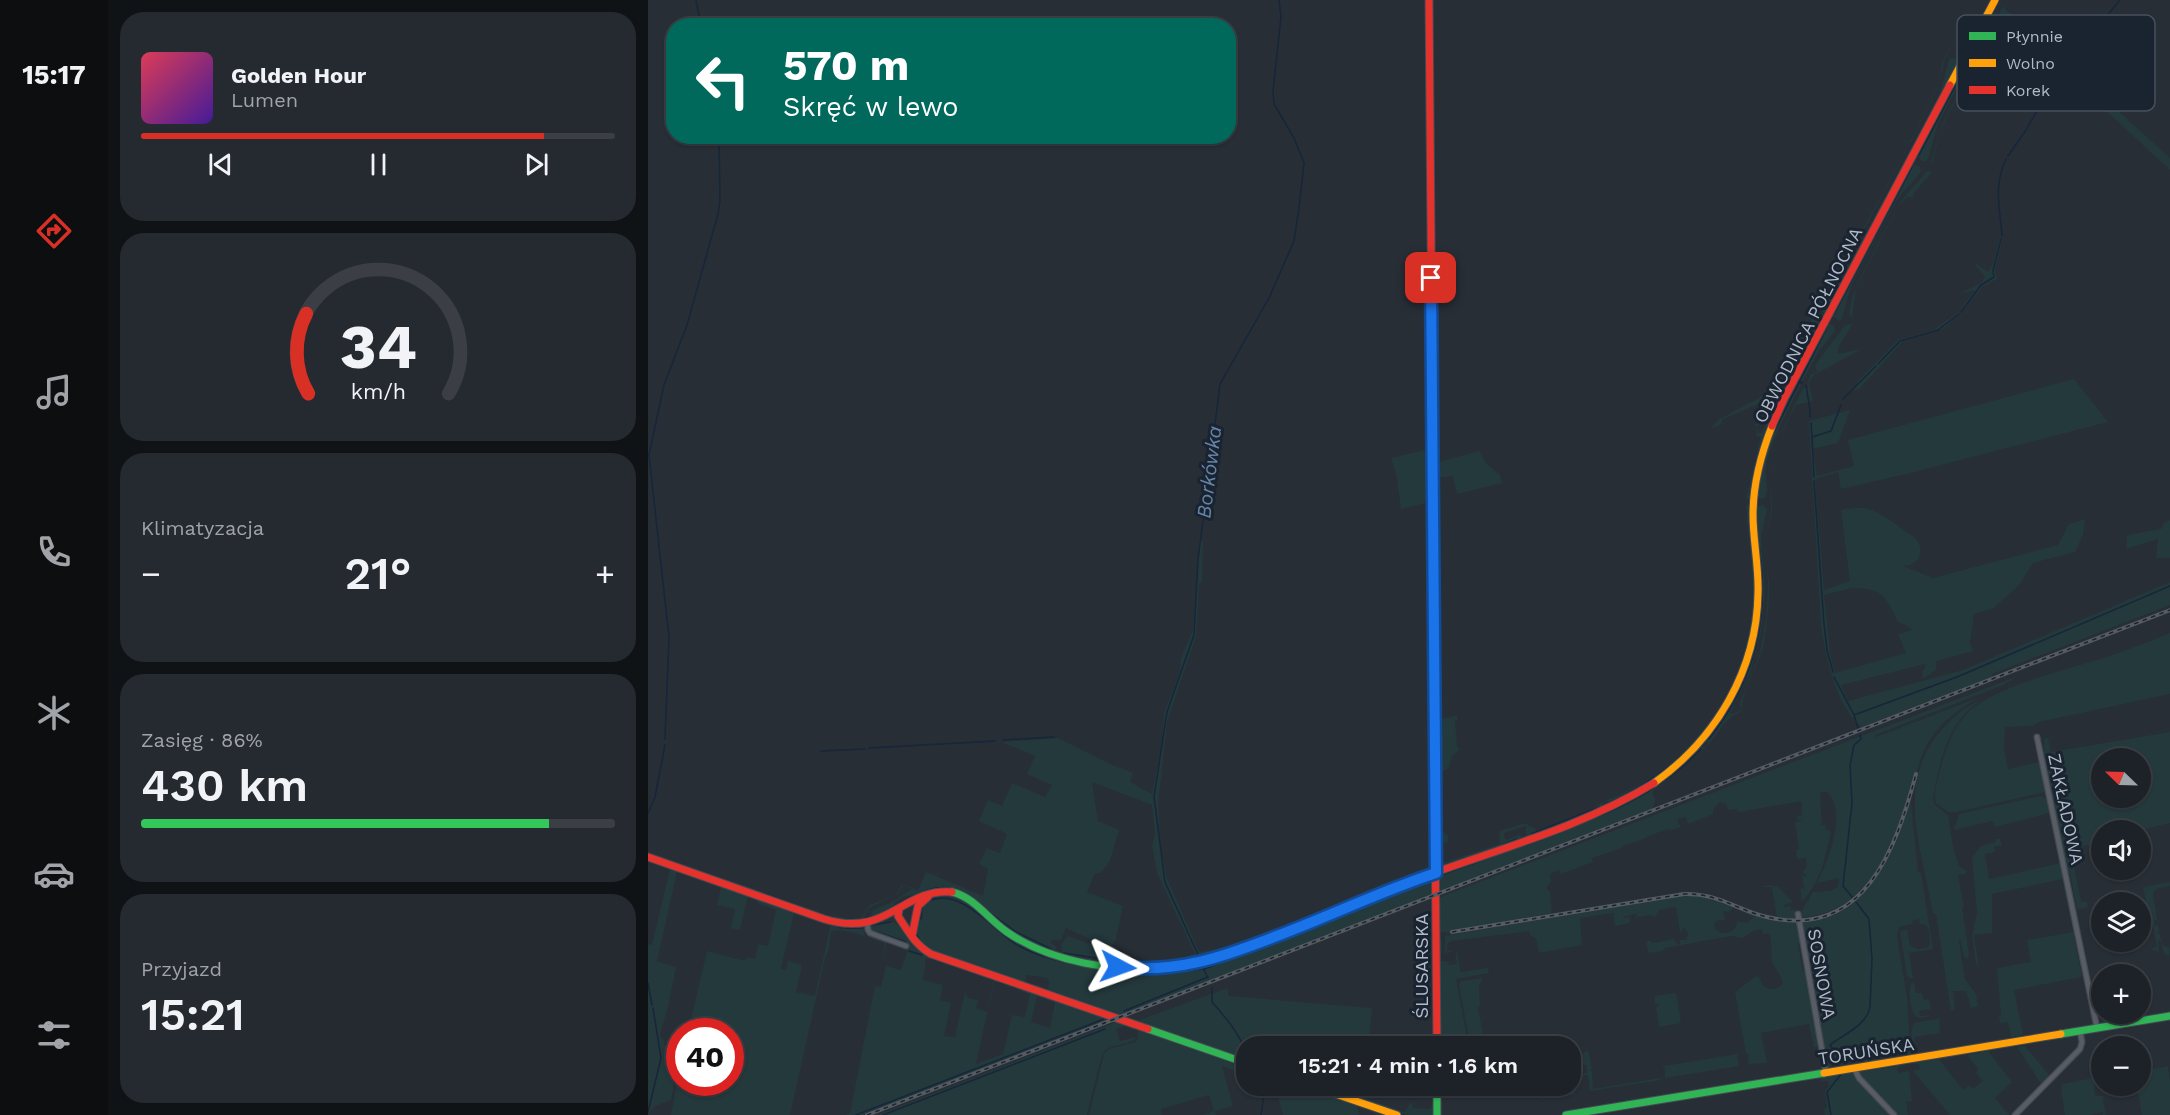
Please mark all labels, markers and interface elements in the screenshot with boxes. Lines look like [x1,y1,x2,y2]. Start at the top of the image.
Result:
legend [1957,15,2155,111]
text: Płynnie [2006,27,2063,46]
text: 570 m [783,41,909,90]
icon: left [684,42,762,120]
text: Wolno [2006,54,2055,73]
text: 15:17 [22,59,86,91]
text: Golden Hour [231,63,366,88]
text: Korek [2006,81,2050,100]
text: Lumen [231,88,298,112]
text: Skręć w lewo [783,91,959,123]
icon: previous [204,148,237,181]
icon: pause [362,148,395,181]
icon: next [520,148,553,181]
icon: directions [33,210,75,252]
street label: OBWODNICA PÓŁNOCNA [1749,224,1867,426]
pin [1405,252,1456,303]
icon: arrive [1414,261,1447,294]
text: 34 [339,310,417,383]
icon: music [33,371,75,413]
text: km/h [350,379,406,404]
water label: Borkówka [1191,424,1227,520]
text: Klimatyzacja [141,516,264,540]
icon: phone [33,531,75,573]
text: 21° [344,547,412,600]
text: − [141,554,161,593]
text: + [595,554,615,593]
icon: climate [33,692,75,734]
text: Zasięg · 86% [141,728,263,752]
north arrow [2091,748,2151,808]
map controls [2091,748,2151,1096]
street label: ZAKŁADOWA [2044,752,2088,867]
text: 430 km [141,759,308,812]
button: sound [2091,820,2151,880]
icon: car [33,853,75,895]
button: layers [2091,892,2151,952]
street label: ŚLUSARSKA [1411,913,1432,1019]
street label: SOSNOWA [1804,927,1840,1021]
position arrow [1086,935,1150,999]
text: Przyjazd [141,957,222,981]
button: + [2091,964,2151,1024]
text: 15:21 [141,988,245,1041]
icon: filters [33,1014,75,1056]
speed limit sign: 40 [666,1018,744,1096]
street label: TORUŃSKA [1816,1033,1916,1069]
button: − [2091,1036,2151,1096]
text: 15:21 · 4 min · 1.6 km [1299,1053,1518,1078]

